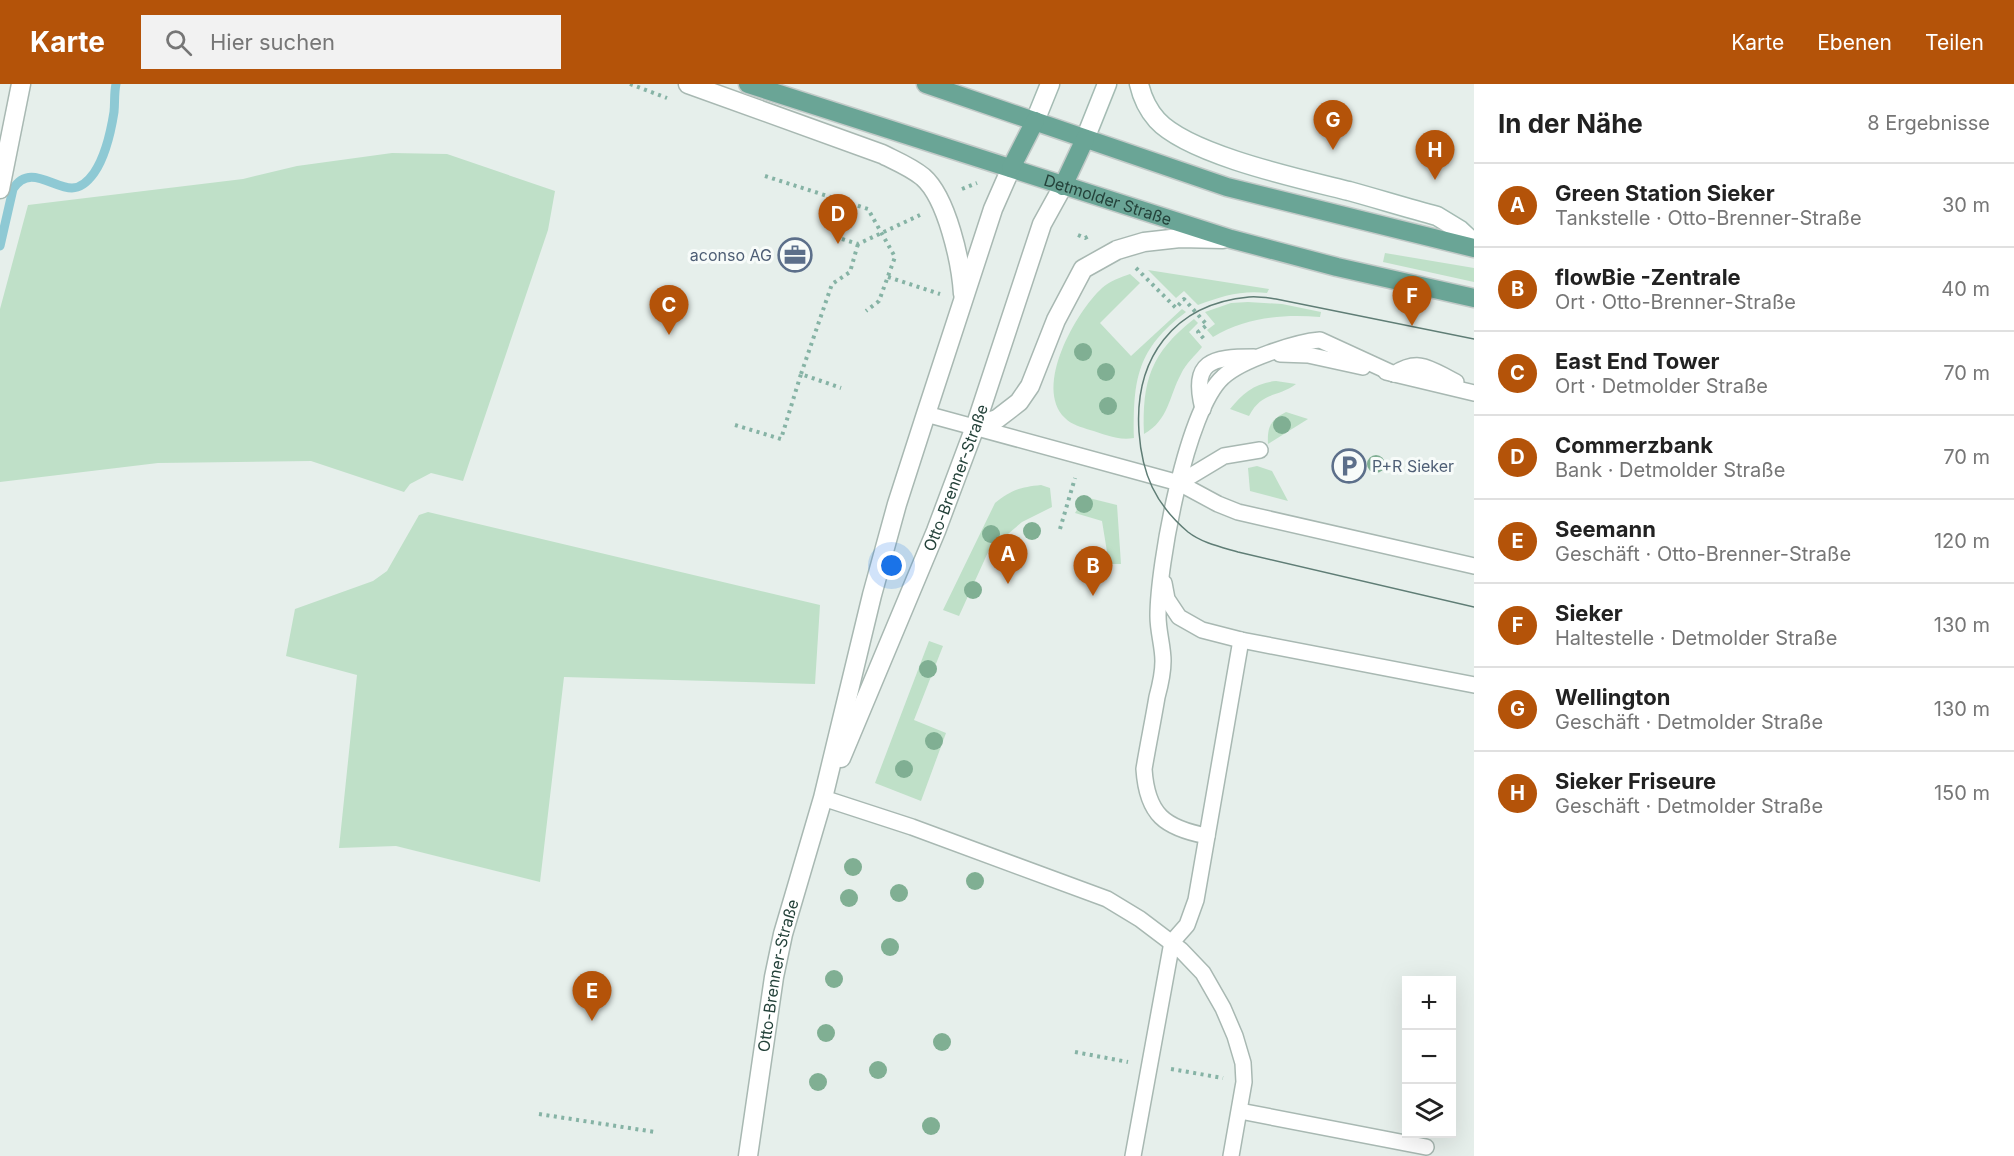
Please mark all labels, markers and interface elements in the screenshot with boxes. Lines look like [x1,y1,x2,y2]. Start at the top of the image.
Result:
search box [141,15,561,69]
text: Karte [30,25,105,59]
icon: search [162,26,195,59]
text: Hier suchen [210,29,335,55]
text: Karte [1731,30,1784,55]
text: Ebenen [1817,30,1892,55]
text: Teilen [1925,30,1984,55]
pin: G [1314,100,1352,150]
text: In der Nähe [1498,108,1643,139]
text: 8 Ergebnisse [1867,111,1990,135]
pin: H [1416,130,1454,180]
street label: Detmolder Straße [1042,170,1174,229]
text: Green Station Sieker [1555,180,1775,206]
text: A [1510,193,1525,217]
text: 30 m [1942,193,1990,217]
pin: D [818,194,858,244]
text: Tankstelle · Otto-Brenner-Straße [1555,206,1862,230]
office icon: aconso AG [777,237,813,273]
place label: aconso AG [690,245,772,265]
text: flowBie -Zentrale [1555,264,1741,290]
pin: F [1392,276,1432,326]
text: B [1511,277,1524,301]
text: 40 m [1941,277,1990,301]
pin: C [650,286,688,335]
text: Ort · Otto-Brenner-Straße [1555,290,1796,314]
text: East End Tower [1555,348,1719,374]
text: C [1510,361,1525,385]
text: 70 m [1943,361,1990,385]
text: Ort · Detmolder Straße [1555,374,1768,398]
street label: Otto-Brenner-Straße [919,402,992,554]
text: Commerzbank [1555,432,1713,458]
text: D [1510,445,1525,469]
text: 70 m [1943,445,1990,469]
parking icon: P+R Sieker [1331,448,1367,484]
place label: P+R Sieker [1372,456,1454,476]
text: Bank · Detmolder Straße [1555,458,1785,482]
text: Seemann [1555,516,1656,542]
text: E [1511,529,1524,553]
text: 120 m [1934,529,1990,553]
pin: A [988,534,1028,584]
text: Geschäft · Otto-Brenner-Straße [1555,542,1851,566]
pin: B [1074,546,1112,596]
your location [877,551,906,580]
text: Sieker [1555,600,1623,626]
text: F [1512,613,1523,637]
text: 130 m [1934,613,1990,637]
text: Haltestelle · Detmolder Straße [1555,626,1837,650]
text: Wellington [1555,684,1670,710]
text: G [1510,697,1525,721]
text: 130 m [1934,697,1990,721]
text: Geschäft · Detmolder Straße [1555,710,1823,734]
text: Sieker Friseure [1555,768,1716,794]
text: H [1510,781,1525,805]
text: 150 m [1934,781,1990,805]
text: Geschäft · Detmolder Straße [1555,794,1823,818]
street label: Otto-Brenner-Straße [753,897,803,1053]
pin: E [572,972,612,1021]
map controls [1402,976,1456,1138]
button: + [1402,976,1456,1030]
button: − [1402,1030,1456,1084]
button: layers [1402,1084,1456,1138]

